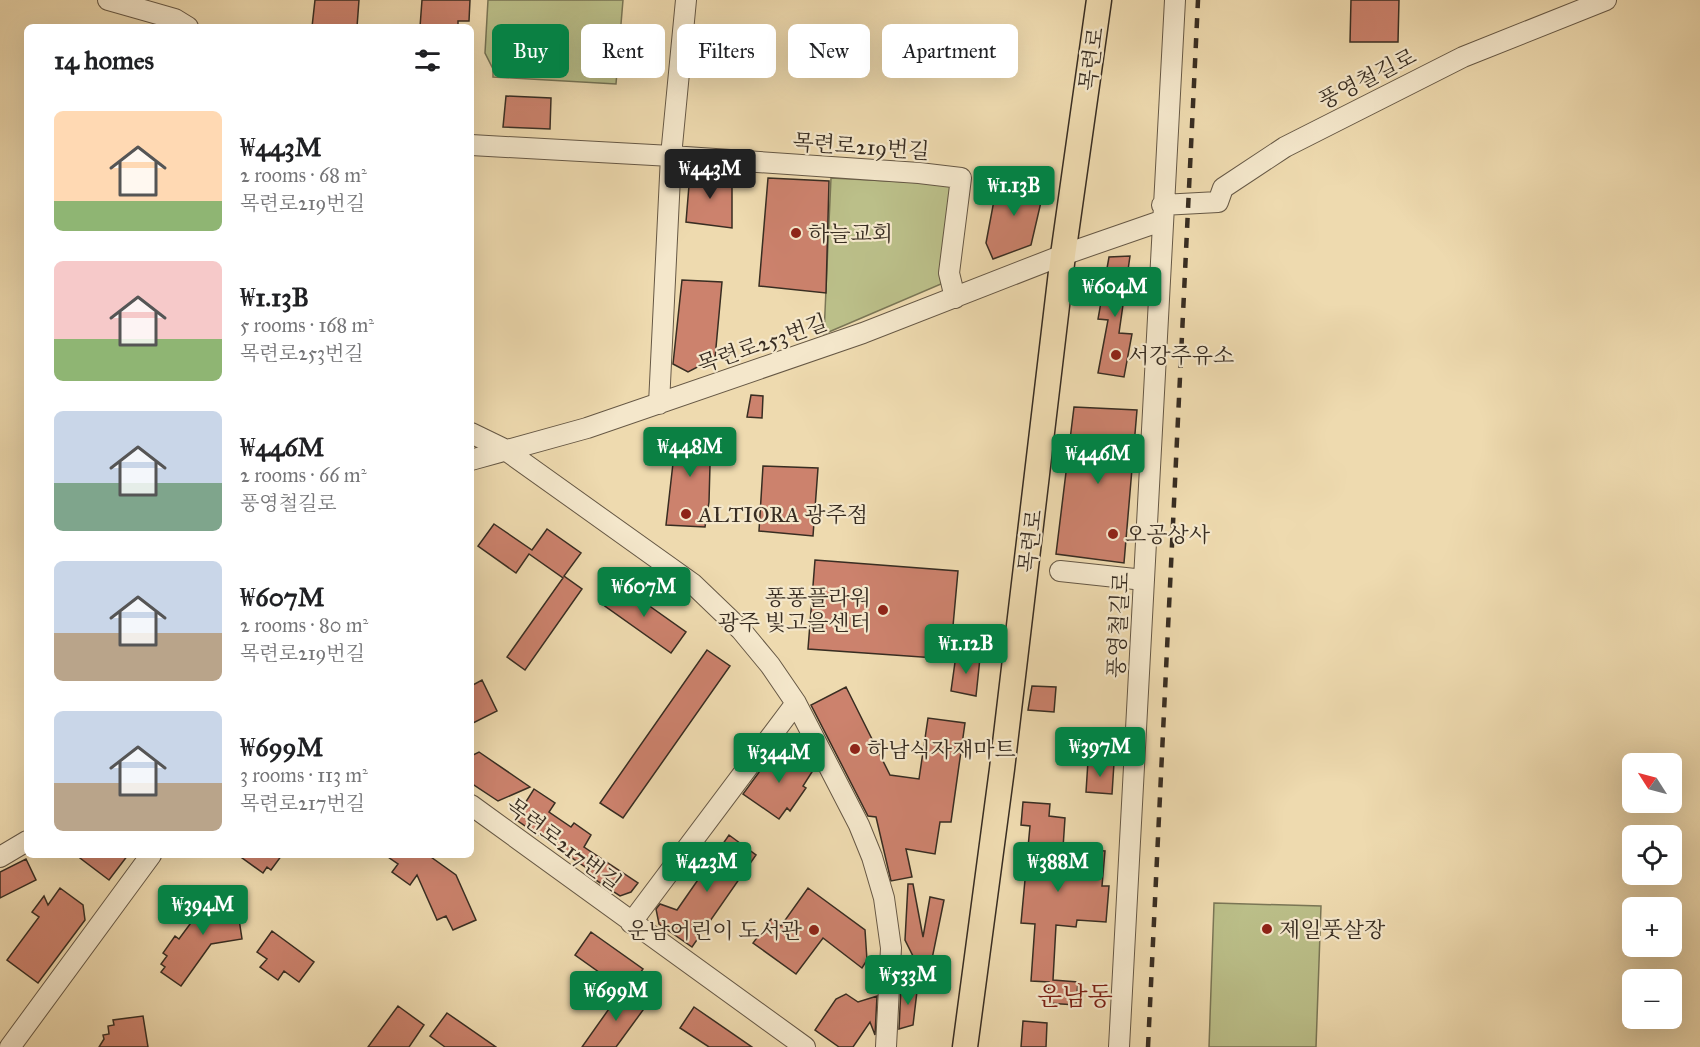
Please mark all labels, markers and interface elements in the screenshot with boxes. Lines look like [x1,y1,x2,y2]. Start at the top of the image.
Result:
chip: Buy [492,24,569,78]
chip: Rent [581,24,665,78]
chip: Filters [677,24,776,78]
chip: New [788,24,870,78]
chip: Apartment [882,24,1018,78]
street label: 목련로 [1074,26,1109,93]
street label: 풍영철길로 [1314,42,1421,115]
text: 14 homes [54,44,154,76]
icon: filters [411,44,444,77]
street label: 목련로219번길 [791,128,930,165]
text: ₩443M [240,131,321,163]
icon: home [102,135,174,207]
pin: ₩443M [668,149,752,200]
text: ₩443M [679,156,741,180]
text: 2 rooms · 68 m² [240,163,367,187]
pin: ₩1.13B [965,166,1063,217]
text: ₩1.13B [988,173,1040,197]
text: 목련로219번길 [240,191,365,215]
place label: 하늘교회 [808,220,893,247]
marker: 하늘교회 [789,226,803,240]
pin: ₩604M [1073,267,1157,318]
text: ₩604M [1082,274,1148,298]
text: ₩1.13B [240,281,309,313]
icon: home [102,285,174,357]
street label: 목련로253번길 [693,309,831,378]
text: 5 rooms · 168 m² [240,313,374,337]
text: 목련로253번길 [240,341,364,365]
place label: 서강주유소 [1128,342,1234,369]
marker: 서강주유소 [1109,348,1123,362]
pin: ₩448M [648,427,732,478]
text: ₩446M [240,431,324,463]
text: ₩448M [657,434,723,458]
pin: ₩446M [1056,434,1140,485]
icon: home [102,435,174,507]
text: ₩446M [1066,441,1130,465]
text: 2 rooms · 66 m² [240,463,366,487]
text: 풍영철길로 [240,491,337,515]
place label: ALTIORA 광주점 [697,501,868,528]
marker: ALTIORA 광주점 [679,507,693,521]
street label: 목련로 [1013,508,1048,574]
place label: 오공상사 [1125,521,1211,548]
marker: 오공상사 [1106,527,1120,541]
pin: ₩607M [602,567,686,618]
street label: 풍영철길로 [1102,571,1135,679]
text: ₩607M [612,574,676,598]
text: ₩607M [240,581,324,613]
place label: 퐁퐁플라워 광주 빛고을센터 [717,584,871,636]
icon: home [102,585,174,657]
marker: 퐁퐁플라워 광주 빛고을센터 [876,603,890,617]
text: 2 rooms · 80 m² [240,613,368,637]
pin: ₩1.12B [917,624,1015,675]
text: ₩1.12B [939,631,993,655]
text: 목련로219번길 [240,641,365,665]
pin: ₩397M [1058,727,1142,778]
text: ₩699M [240,731,323,763]
pin: ₩344M [737,733,821,784]
text: ₩397M [1069,734,1131,758]
icon: home [102,735,174,807]
place label: 하남식자재마트 [867,736,1016,763]
text: ₩344M [748,740,810,764]
marker: 하남식자재마트 [848,742,862,756]
north arrow [1622,753,1682,813]
map controls [1622,753,1682,1029]
text: 3 rooms · 113 m² [240,763,368,787]
text: 목련로217번길 [240,791,365,815]
street label: 목련로217번길 [501,792,627,897]
button: locate [1622,825,1682,885]
pin: ₩423M [665,842,749,893]
pin: ₩388M [1016,842,1100,893]
text: ₩423M [676,849,738,873]
text: ₩388M [1027,849,1089,873]
pin: ₩394M [161,885,245,936]
text: ₩394M [172,892,234,916]
button: + [1622,897,1682,957]
place label: 제일풋살장 [1279,916,1386,943]
place label: 운남어린이 도서관 [627,917,803,944]
marker: 제일풋살장 [1260,922,1274,936]
marker: 운남어린이 도서관 [807,923,821,937]
pin: ₩533M [866,955,950,1006]
text: ₩533M [879,962,937,986]
button: − [1622,969,1682,1029]
pin: ₩699M [574,971,658,1022]
text: ₩699M [584,978,648,1002]
district label: 운남동 [1037,980,1113,1012]

